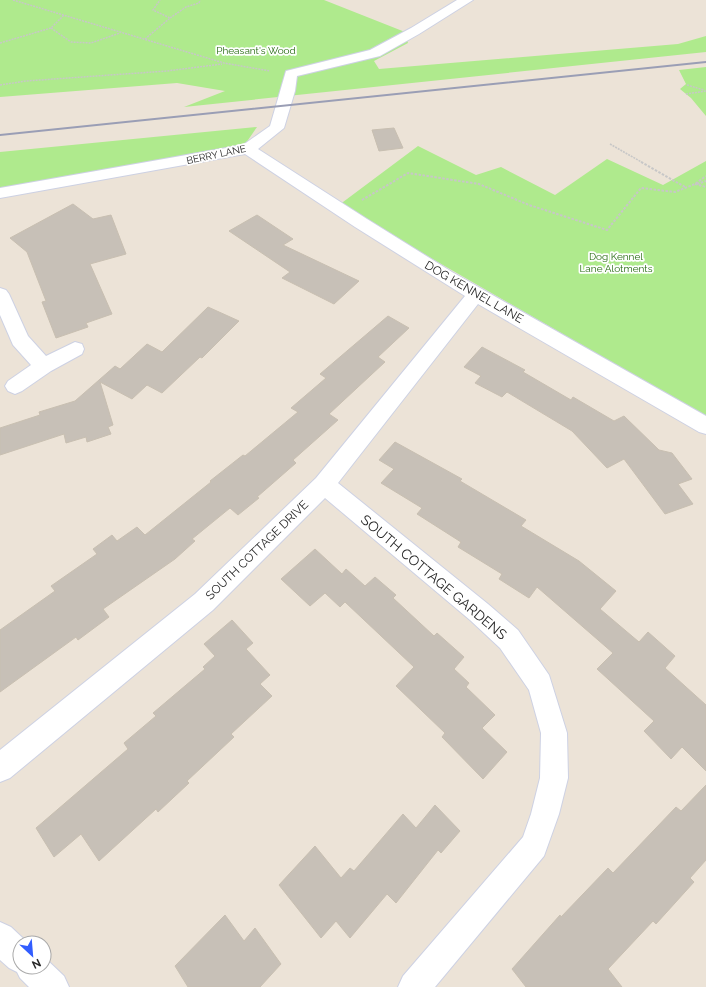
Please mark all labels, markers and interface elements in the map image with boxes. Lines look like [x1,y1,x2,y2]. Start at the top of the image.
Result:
park label: Pheasant's Wood [216,45,296,56]
street label: BERRY LANE [185,143,247,166]
park label: Dog Kennel Lane Alotments [580,251,653,274]
street label: DOG KENNEL LANE [422,258,526,326]
street label: SOUTH COTTAGE DRIVE [203,497,311,603]
street label: SOUTH COTTAGE GARDENS [358,511,511,643]
north arrow [12,935,52,975]
text: N [30,956,43,971]

